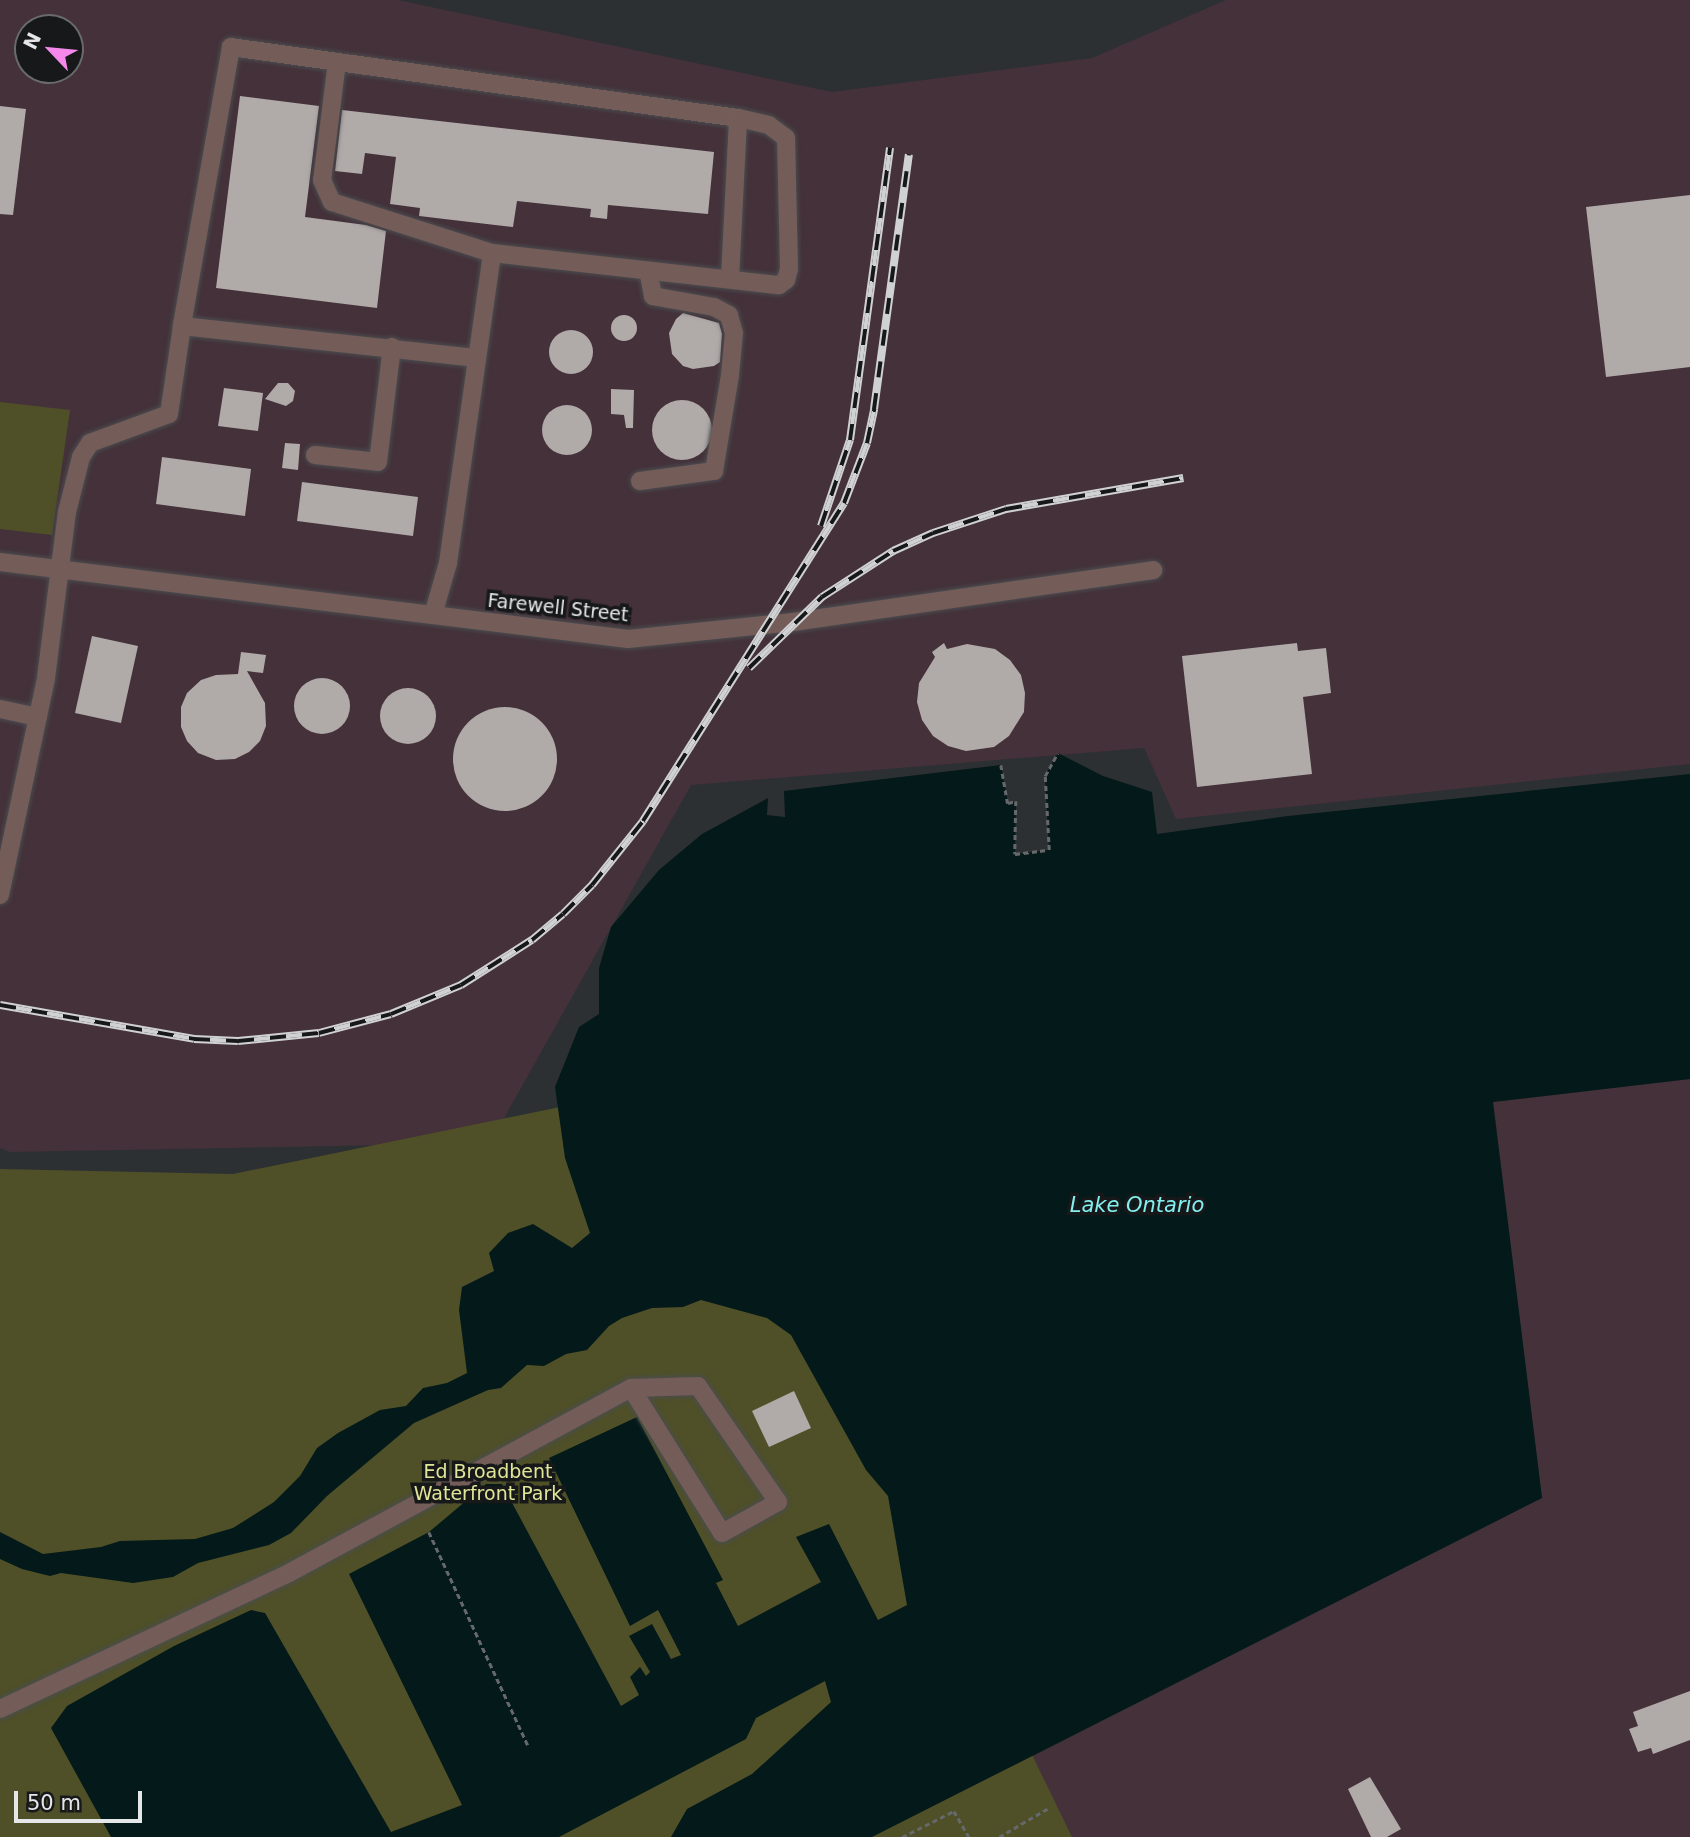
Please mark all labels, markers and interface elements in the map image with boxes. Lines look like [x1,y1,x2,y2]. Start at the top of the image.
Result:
north arrow [14,14,84,84]
text: N [19,29,45,53]
street label: Farewell Street [486,589,630,627]
water label: Lake Ontario [1070,1192,1204,1218]
park label: Ed Broadbent Waterfront Park [414,1461,562,1505]
scale bar [18,1778,145,1822]
text: 50 m [27,1791,81,1815]

